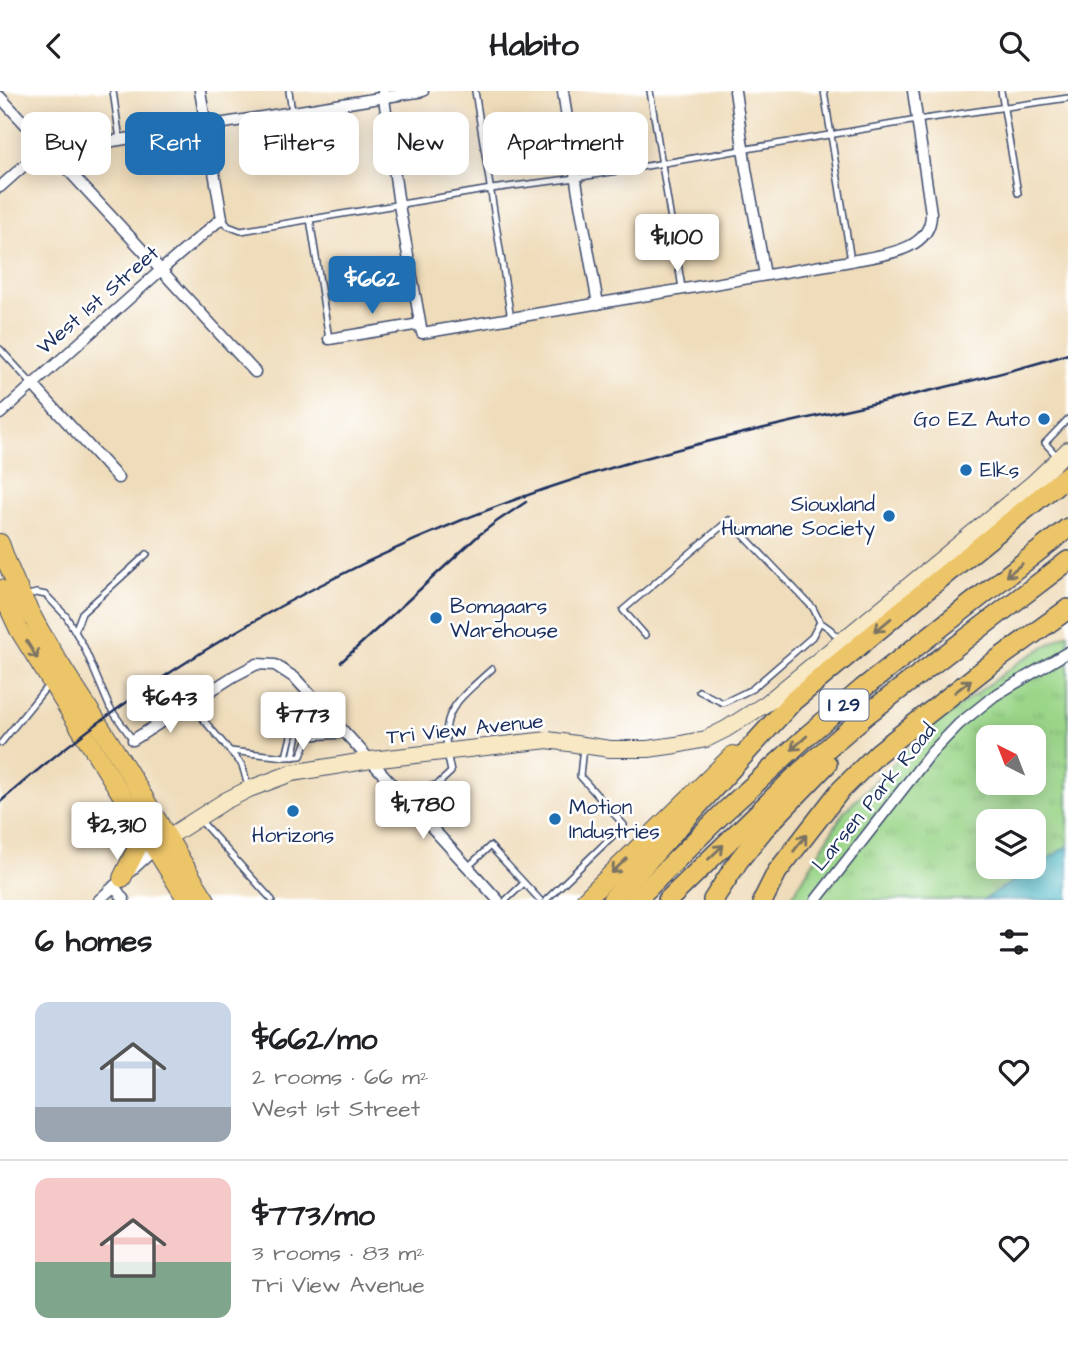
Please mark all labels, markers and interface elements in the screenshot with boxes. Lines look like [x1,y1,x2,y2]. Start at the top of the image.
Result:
text: Habito [489,23,579,68]
icon: back [35,27,73,65]
icon: search [995,27,1033,65]
chip: Buy [21,112,111,175]
chip: Rent [125,112,225,175]
chip: Filters [239,112,359,175]
chip: New [373,112,469,175]
chip: Apartment [483,112,648,175]
pin: $1,100 [620,215,734,274]
text: $1,100 [651,221,703,253]
street label: West 1st Street [31,238,166,361]
pin: $662 [331,257,413,316]
text: $662 [345,263,399,295]
place label: Go EZ Auto [914,405,1030,434]
marker: Go EZ Auto [1036,411,1052,427]
place label: Elks [980,456,1019,485]
marker: Elks [958,462,974,478]
place label: Siouxland Humane Society [721,490,875,545]
marker: Siouxland Humane Society [881,508,897,524]
one-way arrow [1005,563,1024,578]
place label: Bomgaars Warehouse [450,592,558,645]
marker: Bomgaars Warehouse [428,610,444,626]
one-way arrow [875,618,893,633]
one-way arrow [25,639,39,659]
pin: $643 [129,675,211,735]
one-way arrow [954,679,972,694]
text: $643 [143,682,197,714]
road number: I 29 [820,689,868,720]
pin: $773 [262,693,344,752]
text: $773 [277,699,329,731]
street label: Tri View Avenue [385,706,545,752]
street label: Larsen Park Road [805,717,943,877]
north arrow [976,725,1046,795]
map controls [976,725,1046,879]
one-way arrow [790,735,808,751]
pin: $1,780 [366,781,480,841]
text: $1,780 [391,788,455,820]
place label: Motion Industries [569,793,660,846]
pin: $2,310 [60,803,174,862]
marker: Horizons [285,803,301,819]
text: $2,310 [87,809,147,841]
button: layers [976,809,1046,879]
marker: Motion Industries [547,811,563,827]
place label: Horizons [252,821,334,850]
one-way arrow [792,834,807,852]
one-way arrow [708,843,725,860]
one-way arrow [611,858,628,875]
text: 6 homes [35,921,152,963]
icon: filters [995,923,1033,961]
text: $662/mo [252,1019,377,1061]
icon: home [91,1030,175,1114]
icon: heart [995,1053,1033,1091]
text: 2 rooms · 66 m² [252,1061,429,1093]
text: West 1st Street [252,1093,420,1125]
text: $773/mo [252,1195,375,1237]
icon: home [91,1206,175,1290]
icon: heart [995,1229,1033,1267]
text: 3 rooms · 83 m² [252,1237,425,1269]
text: Tri View Avenue [252,1269,425,1301]

